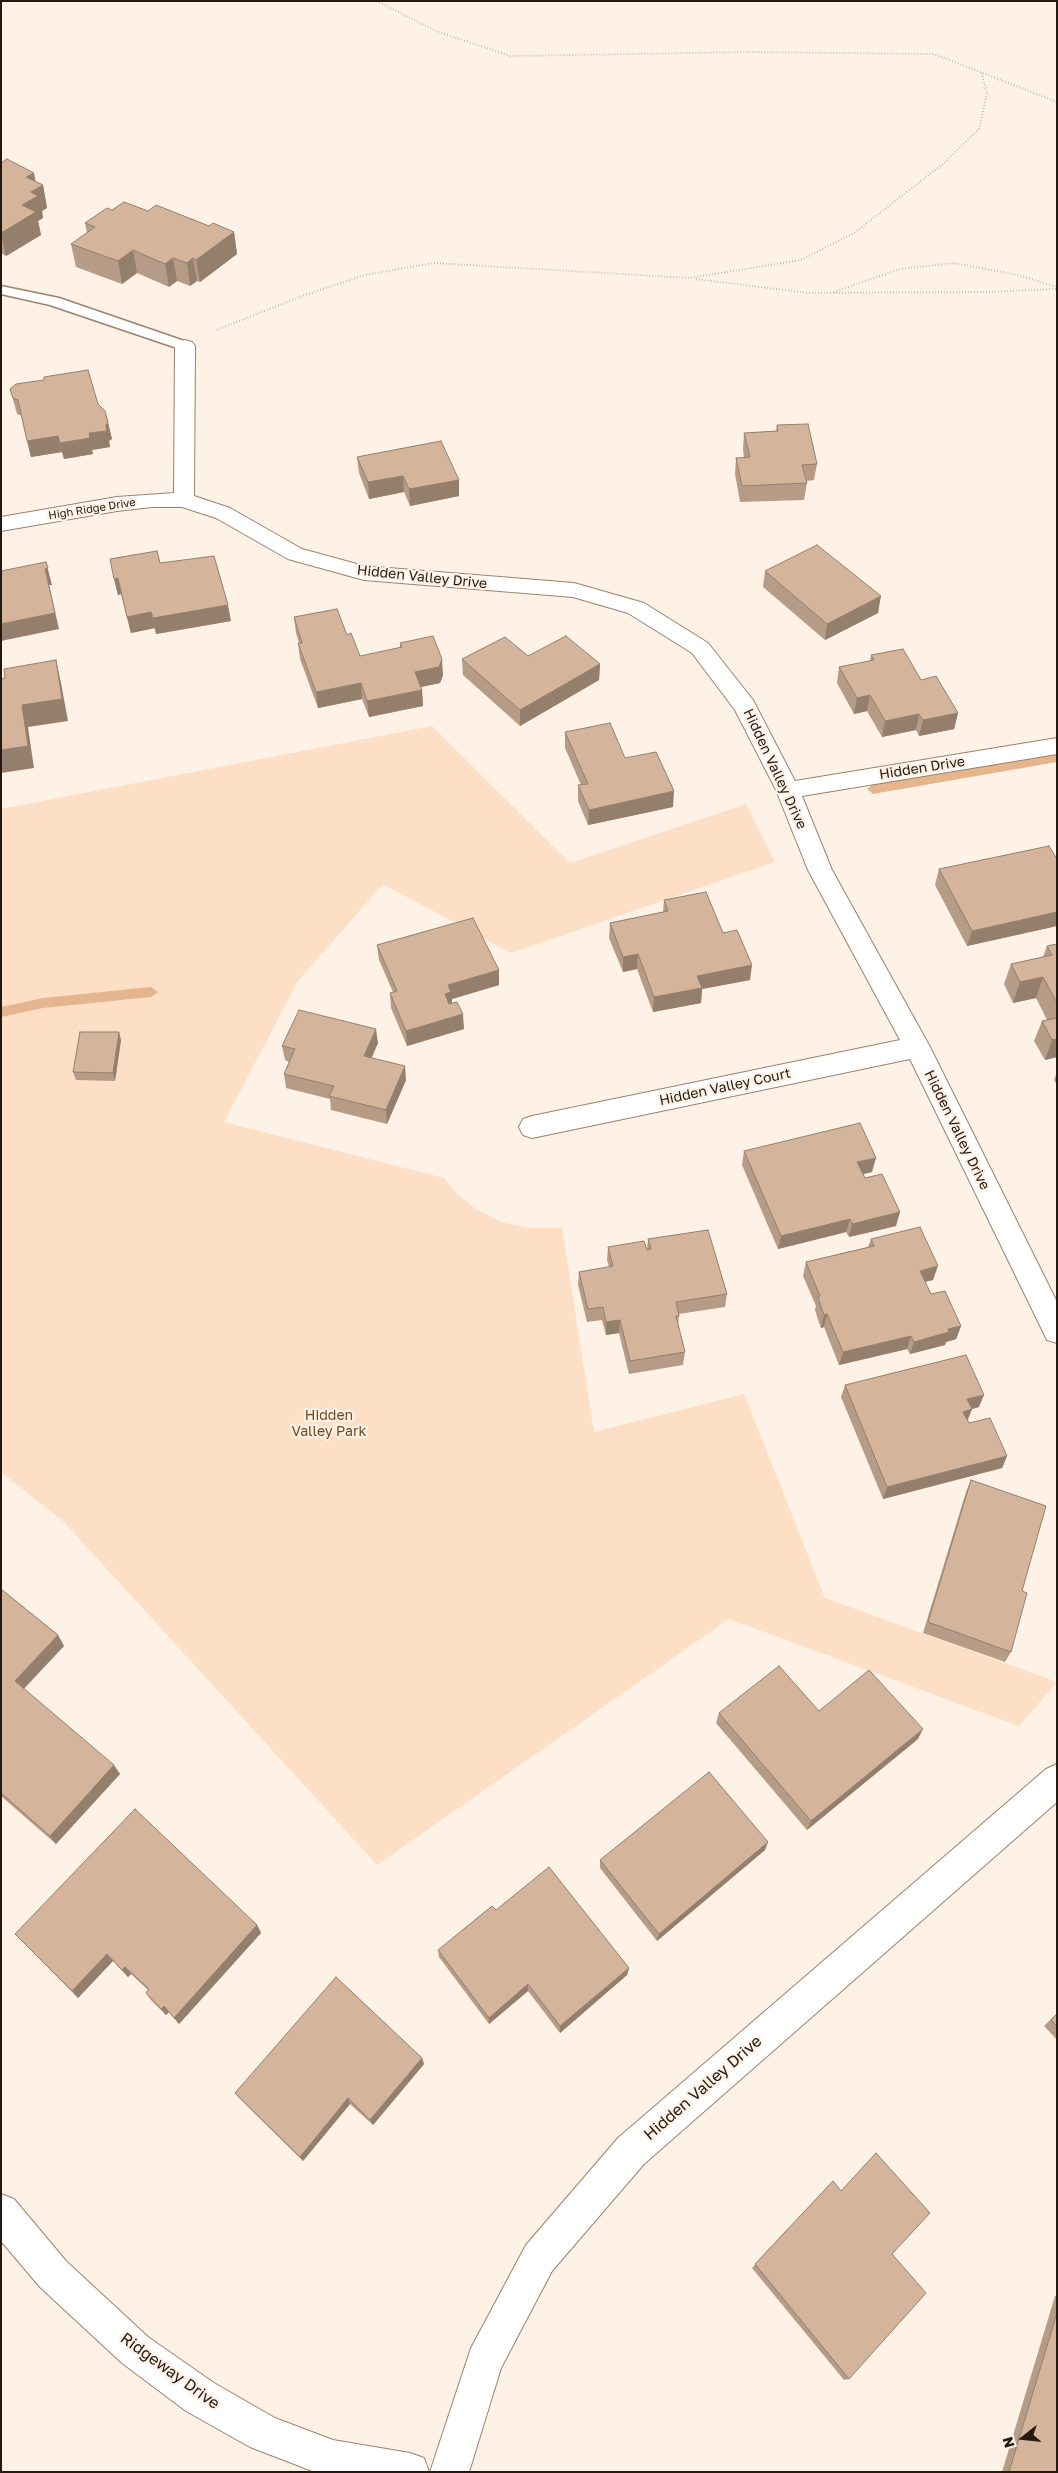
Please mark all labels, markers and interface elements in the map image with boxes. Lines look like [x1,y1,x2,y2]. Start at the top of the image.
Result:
street label: High Ridge Drive [48,496,136,522]
street label: Hidden Valley Drive [356,562,488,592]
street label: Hidden Valley Drive [740,706,810,832]
street label: Hidden Drive [878,753,966,783]
street label: Hidden Valley Court [658,1065,792,1109]
street label: Hidden Valley Drive [921,1067,993,1193]
park label: Hidden Valley Park [292,1408,366,1440]
street label: Hidden Valley Drive [640,2032,766,2144]
street label: Ridgeway Drive [117,2329,223,2413]
north arrow [998,2413,1048,2463]
text: N [998,2435,1018,2450]

